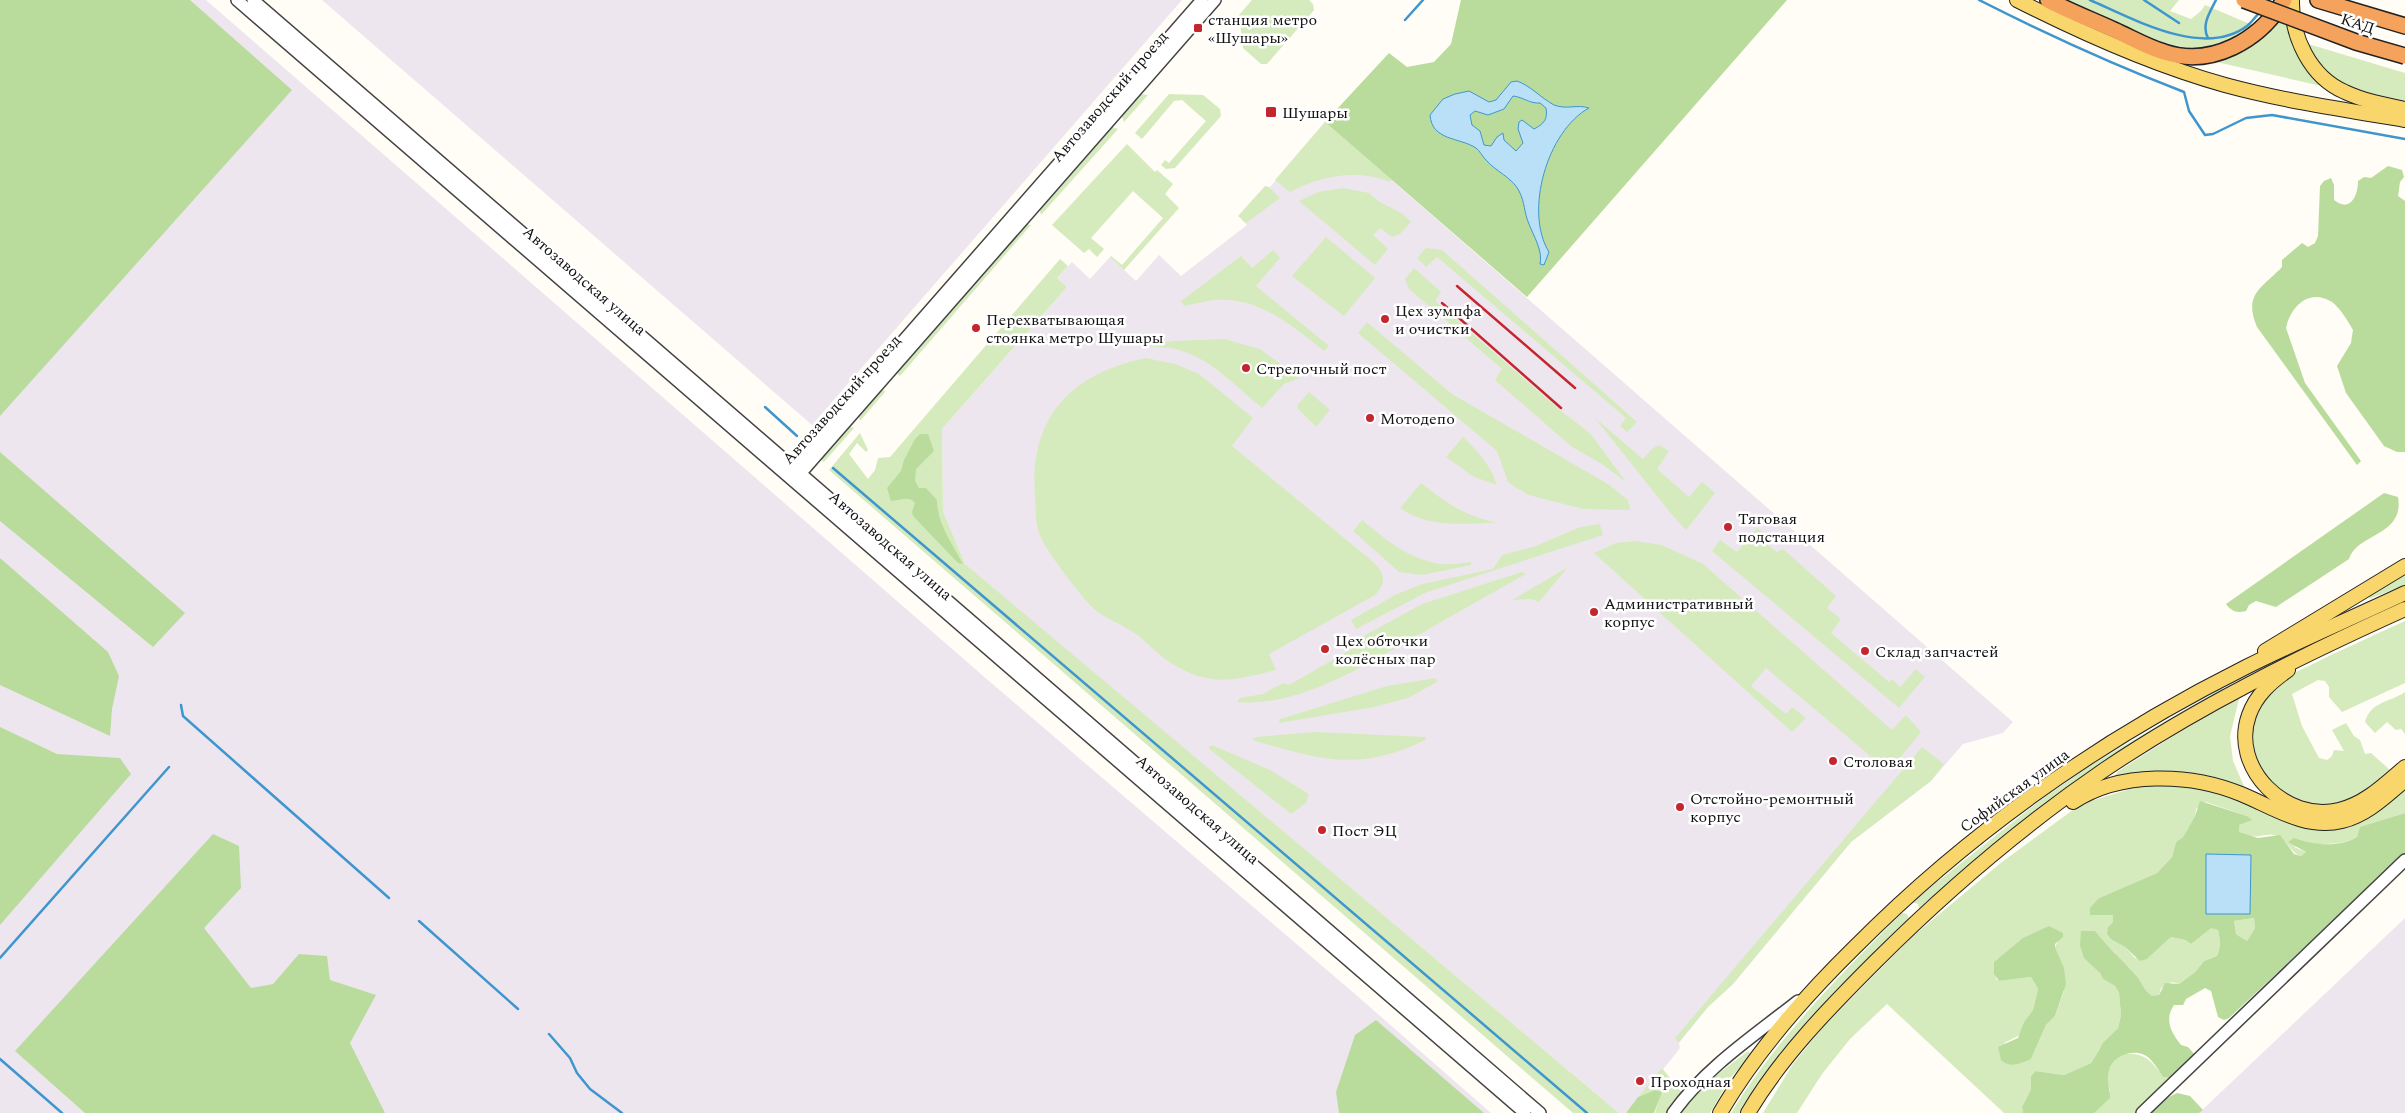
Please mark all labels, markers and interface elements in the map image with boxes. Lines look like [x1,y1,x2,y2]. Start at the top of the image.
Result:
street label: КАД [2338,7,2378,41]
place label: станция метро «Шушары» [1208,8,1317,50]
marker: станция метро «Шушары» [1192,22,1204,34]
street label: Автозаводский проезд [1046,26,1174,168]
place label: Шушары [1282,101,1348,125]
marker: Шушары [1264,105,1278,119]
street label: Автозаводская улица [517,220,652,341]
place label: Цех зумпфа и очистки [1395,299,1481,341]
place label: Перехватывающая стоянка метро Шушары [986,308,1164,350]
marker: Цех зумпфа и очистки [1379,313,1391,325]
marker: Перехватывающая стоянка метро Шушары [970,322,982,334]
street label: Автозаводский проезд [777,329,907,470]
place label: Стрелочный пост [1256,357,1387,381]
marker: Стрелочный пост [1240,362,1252,374]
place label: Мотодепо [1380,407,1455,431]
marker: Мотодепо [1364,412,1376,424]
street label: Автозаводская улица [823,485,958,606]
place label: Тяговая подстанция [1738,507,1825,549]
marker: Тяговая подстанция [1722,521,1734,533]
place label: Административный корпус [1604,592,1754,634]
marker: Административный корпус [1588,606,1600,618]
place label: Цех обточки колёсных пар [1335,629,1436,671]
place label: Склад запчастей [1875,640,1999,664]
marker: Цех обточки колёсных пар [1319,643,1331,655]
marker: Склад запчастей [1859,645,1871,657]
street label: Софийская улица [1955,743,2074,839]
street label: Автозаводская улица [1130,749,1265,870]
place label: Столовая [1843,750,1913,774]
marker: Столовая [1827,755,1839,767]
place label: Отстойно-ремонтный корпус [1690,787,1854,829]
marker: Отстойно-ремонтный корпус [1674,801,1686,813]
place label: Пост ЭЦ [1332,819,1397,843]
marker: Пост ЭЦ [1316,824,1328,836]
place label: Проходная [1650,1070,1731,1094]
marker: Проходная [1634,1075,1646,1087]

